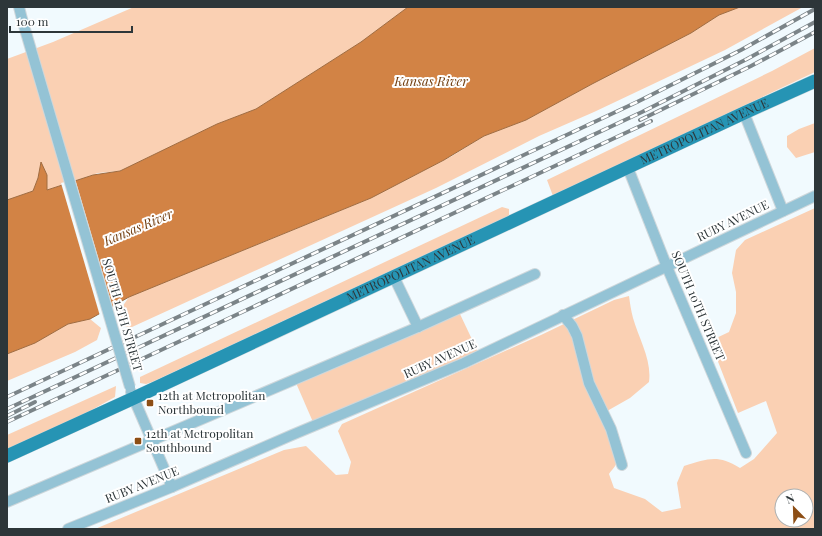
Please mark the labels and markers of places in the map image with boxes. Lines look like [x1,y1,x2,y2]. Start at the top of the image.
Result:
place label: 12th at Metropolitan Northbound [158,387,266,417]
marker: 12th at Metropolitan Northbound [145,398,155,408]
place label: 12th at Metropolitan Southbound [146,425,254,455]
marker: 12th at Metropolitan Southbound [133,436,143,446]

